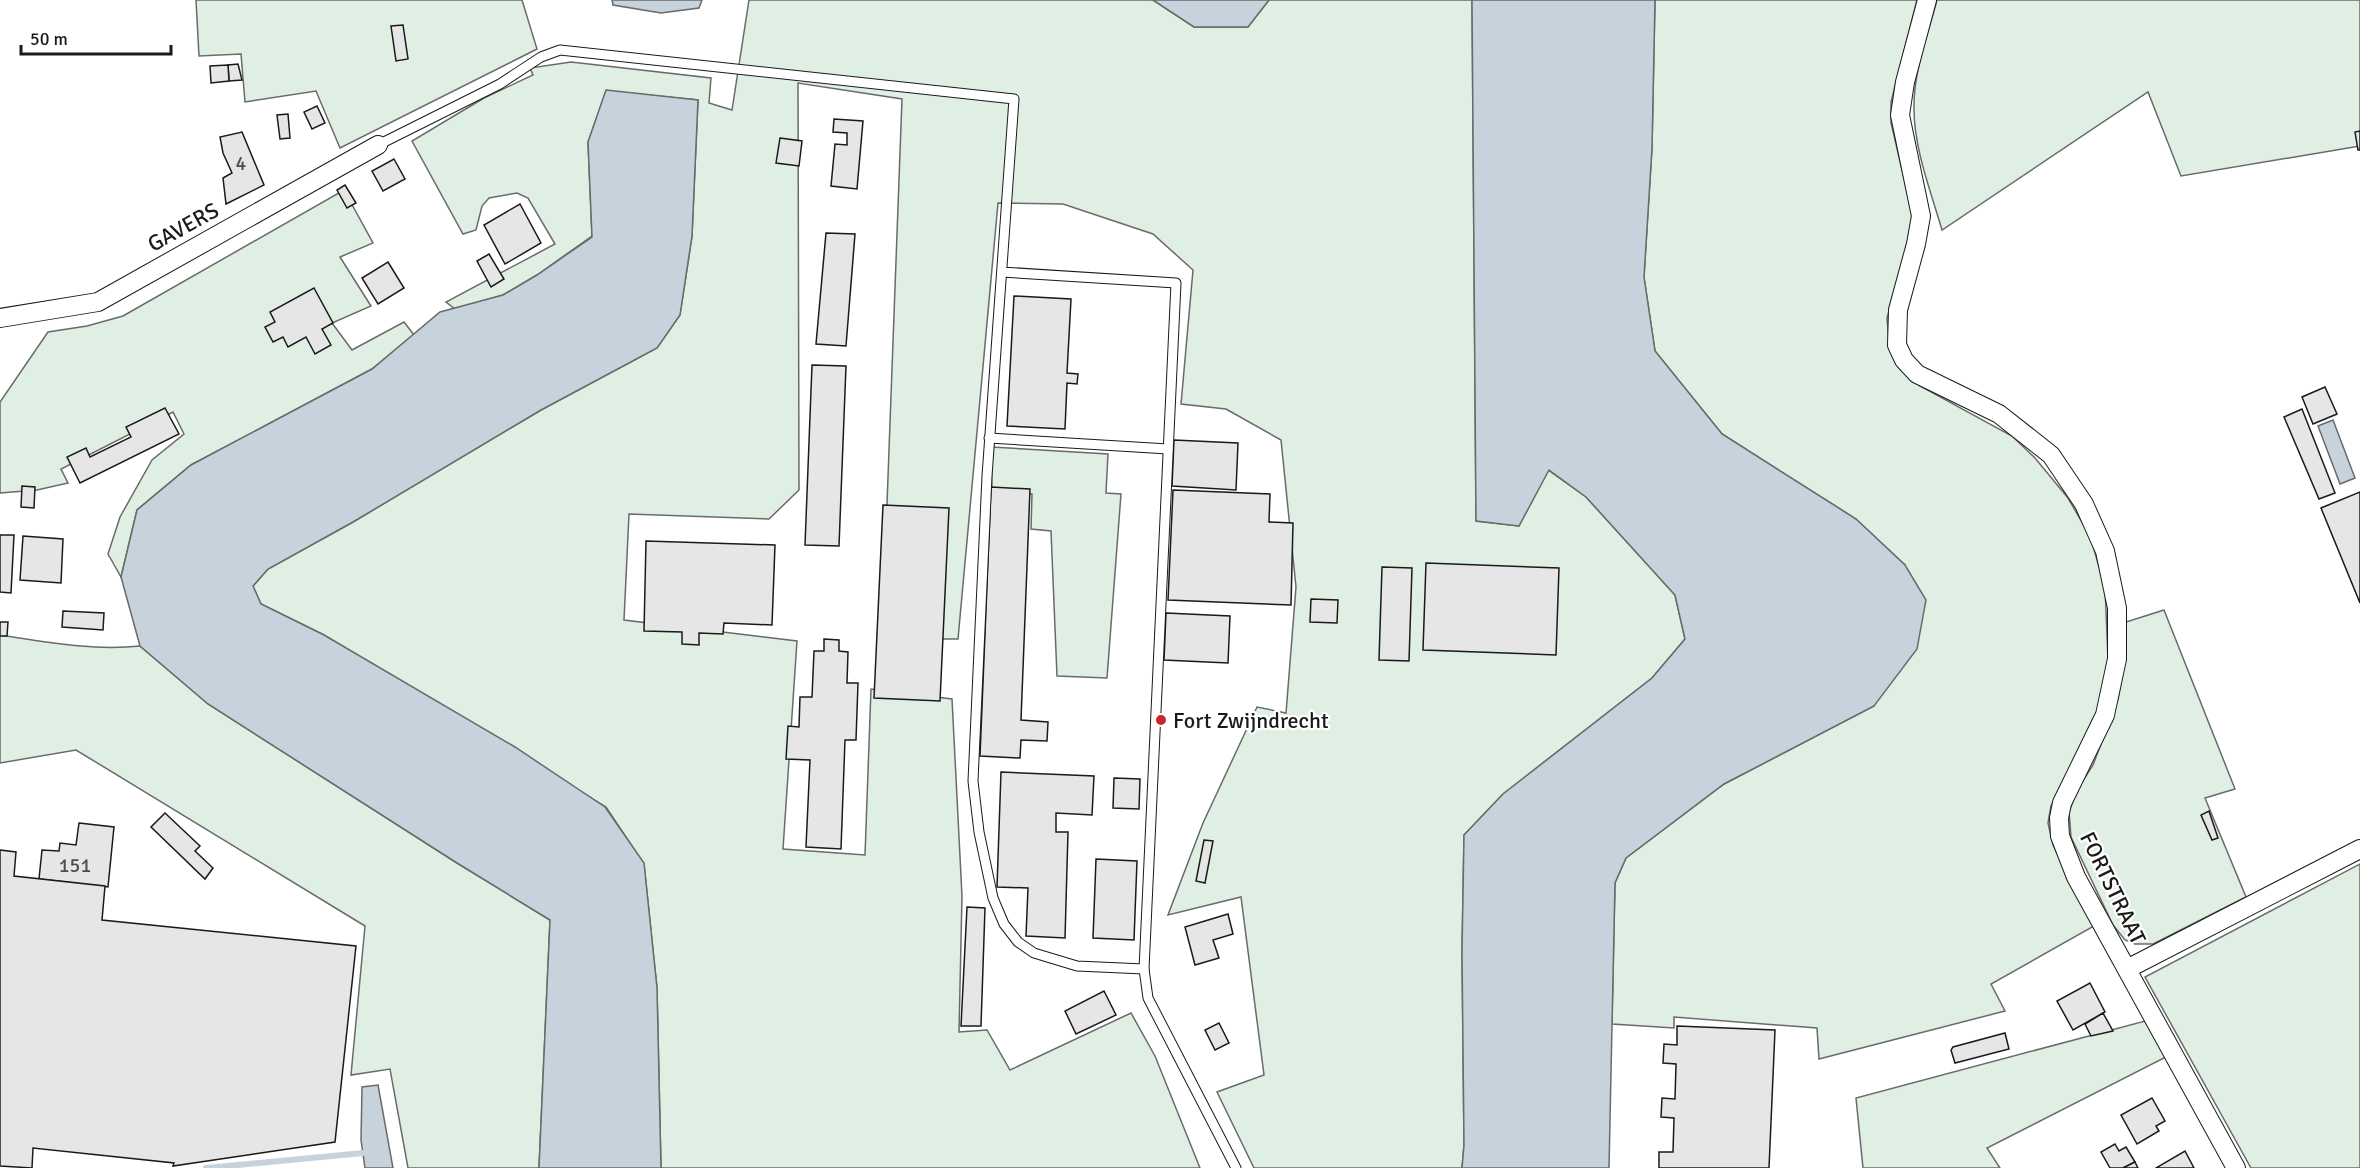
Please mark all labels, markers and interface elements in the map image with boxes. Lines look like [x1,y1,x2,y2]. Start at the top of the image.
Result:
scale bar [21,18,171,56]
text: 50 m [30,28,68,50]
house number: 4 [236,151,247,176]
street label: GAVERS [143,197,223,257]
place label: Fort Zwijndrecht [1173,707,1329,734]
marker: Fort Zwijndrecht [1154,713,1168,727]
street label: FORTSTRAAT [2074,827,2152,949]
house number: 151 [59,853,91,878]

